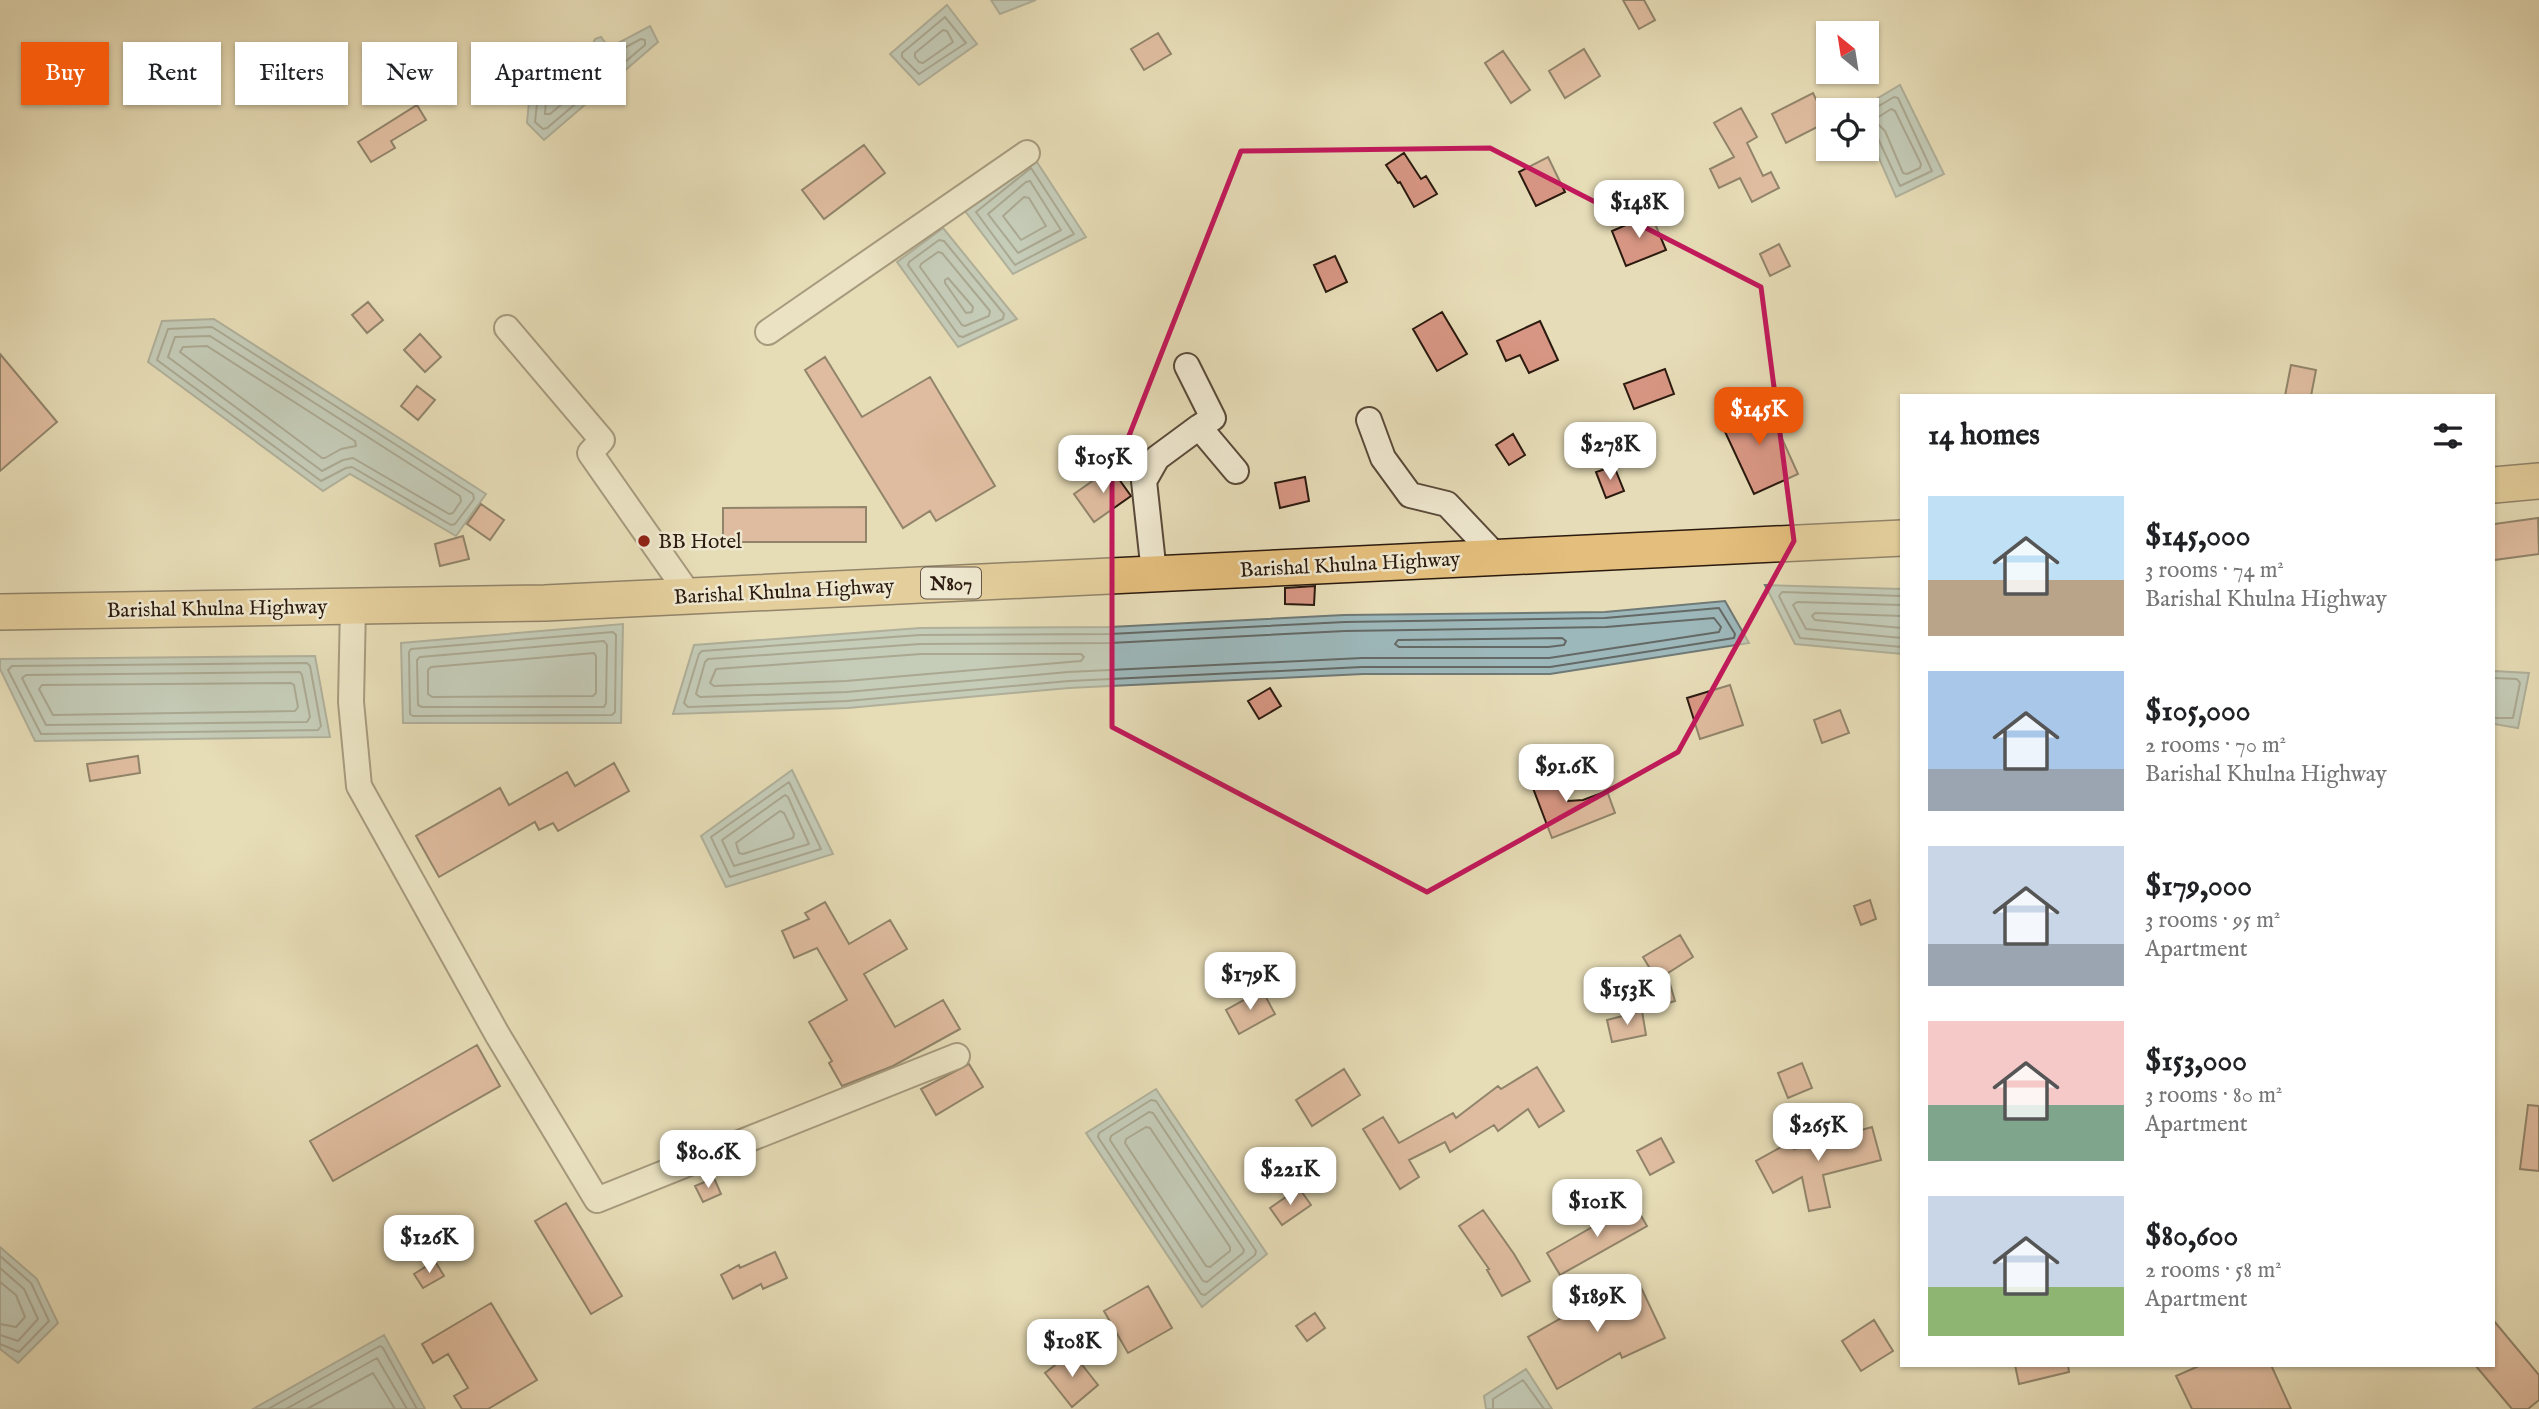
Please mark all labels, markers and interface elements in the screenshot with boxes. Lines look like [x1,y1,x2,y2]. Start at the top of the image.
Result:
north arrow [1816,21,1880,84]
map controls [1816,21,1879,161]
chip: Buy [21,42,109,105]
chip: Rent [123,42,221,105]
chip: Filters [235,42,348,105]
chip: New [362,42,457,105]
chip: Apartment [471,42,626,105]
button: locate [1816,98,1879,161]
pin: $148K [1590,180,1688,240]
text: $148K [1610,188,1668,217]
pin: $145K [1710,388,1808,447]
text: $145K [1730,395,1788,424]
text: 14 homes [1928,417,2040,455]
icon: filters [2429,417,2467,455]
pin: $278K [1561,422,1659,482]
text: $278K [1580,430,1640,459]
pin: $105K [1054,435,1152,495]
text: $105K [1074,443,1132,472]
text: $145,000 [2145,518,2250,556]
icon: home [1984,524,2068,608]
place label: BB Hotel [658,529,742,556]
marker: BB Hotel [636,533,652,549]
street label: Barishal Khulna Highway [1239,546,1462,585]
text: 3 rooms · 74 m² [2145,556,2284,585]
road number: N807 [921,568,981,598]
street label: Barishal Khulna Highway [673,573,896,612]
text: Barishal Khulna Highway [2145,585,2387,614]
street label: Barishal Khulna Highway [106,594,328,625]
text: $105,000 [2145,693,2250,731]
icon: home [1984,699,2068,783]
text: 2 rooms · 70 m² [2145,731,2286,760]
pin: $91.6K [1509,744,1623,804]
text: $91.6K [1535,752,1597,781]
text: Barishal Khulna Highway [2145,760,2387,789]
text: $179,000 [2145,868,2252,906]
icon: home [1984,874,2068,958]
text: 3 rooms · 95 m² [2145,906,2280,935]
text: Apartment [2145,935,2248,964]
pin: $179K [1201,953,1299,1012]
text: $179K [1221,960,1279,989]
pin: $153K [1578,968,1676,1027]
text: $153K [1600,975,1654,1004]
text: $153,000 [2145,1043,2247,1081]
icon: home [1984,1049,2068,1133]
text: 3 rooms · 80 m² [2145,1081,2282,1110]
pin: $265K [1769,1104,1867,1163]
text: Apartment [2145,1110,2248,1139]
text: $265K [1789,1111,1847,1140]
pin: $80.6K [651,1130,765,1190]
text: $80.6K [676,1138,740,1167]
pin: $221K [1241,1148,1339,1207]
text: $221K [1260,1155,1320,1184]
pin: $101K [1548,1180,1646,1239]
text: $101K [1568,1187,1626,1216]
pin: $126K [380,1216,478,1275]
text: $80,600 [2145,1218,2238,1256]
text: $126K [400,1223,458,1252]
icon: home [1984,1224,2068,1308]
text: 2 rooms · 58 m² [2145,1256,2282,1285]
pin: $189K [1548,1274,1646,1334]
text: $189K [1569,1282,1626,1311]
text: Apartment [2145,1285,2248,1314]
pin: $108K [1023,1320,1121,1379]
text: $108K [1043,1327,1101,1356]

